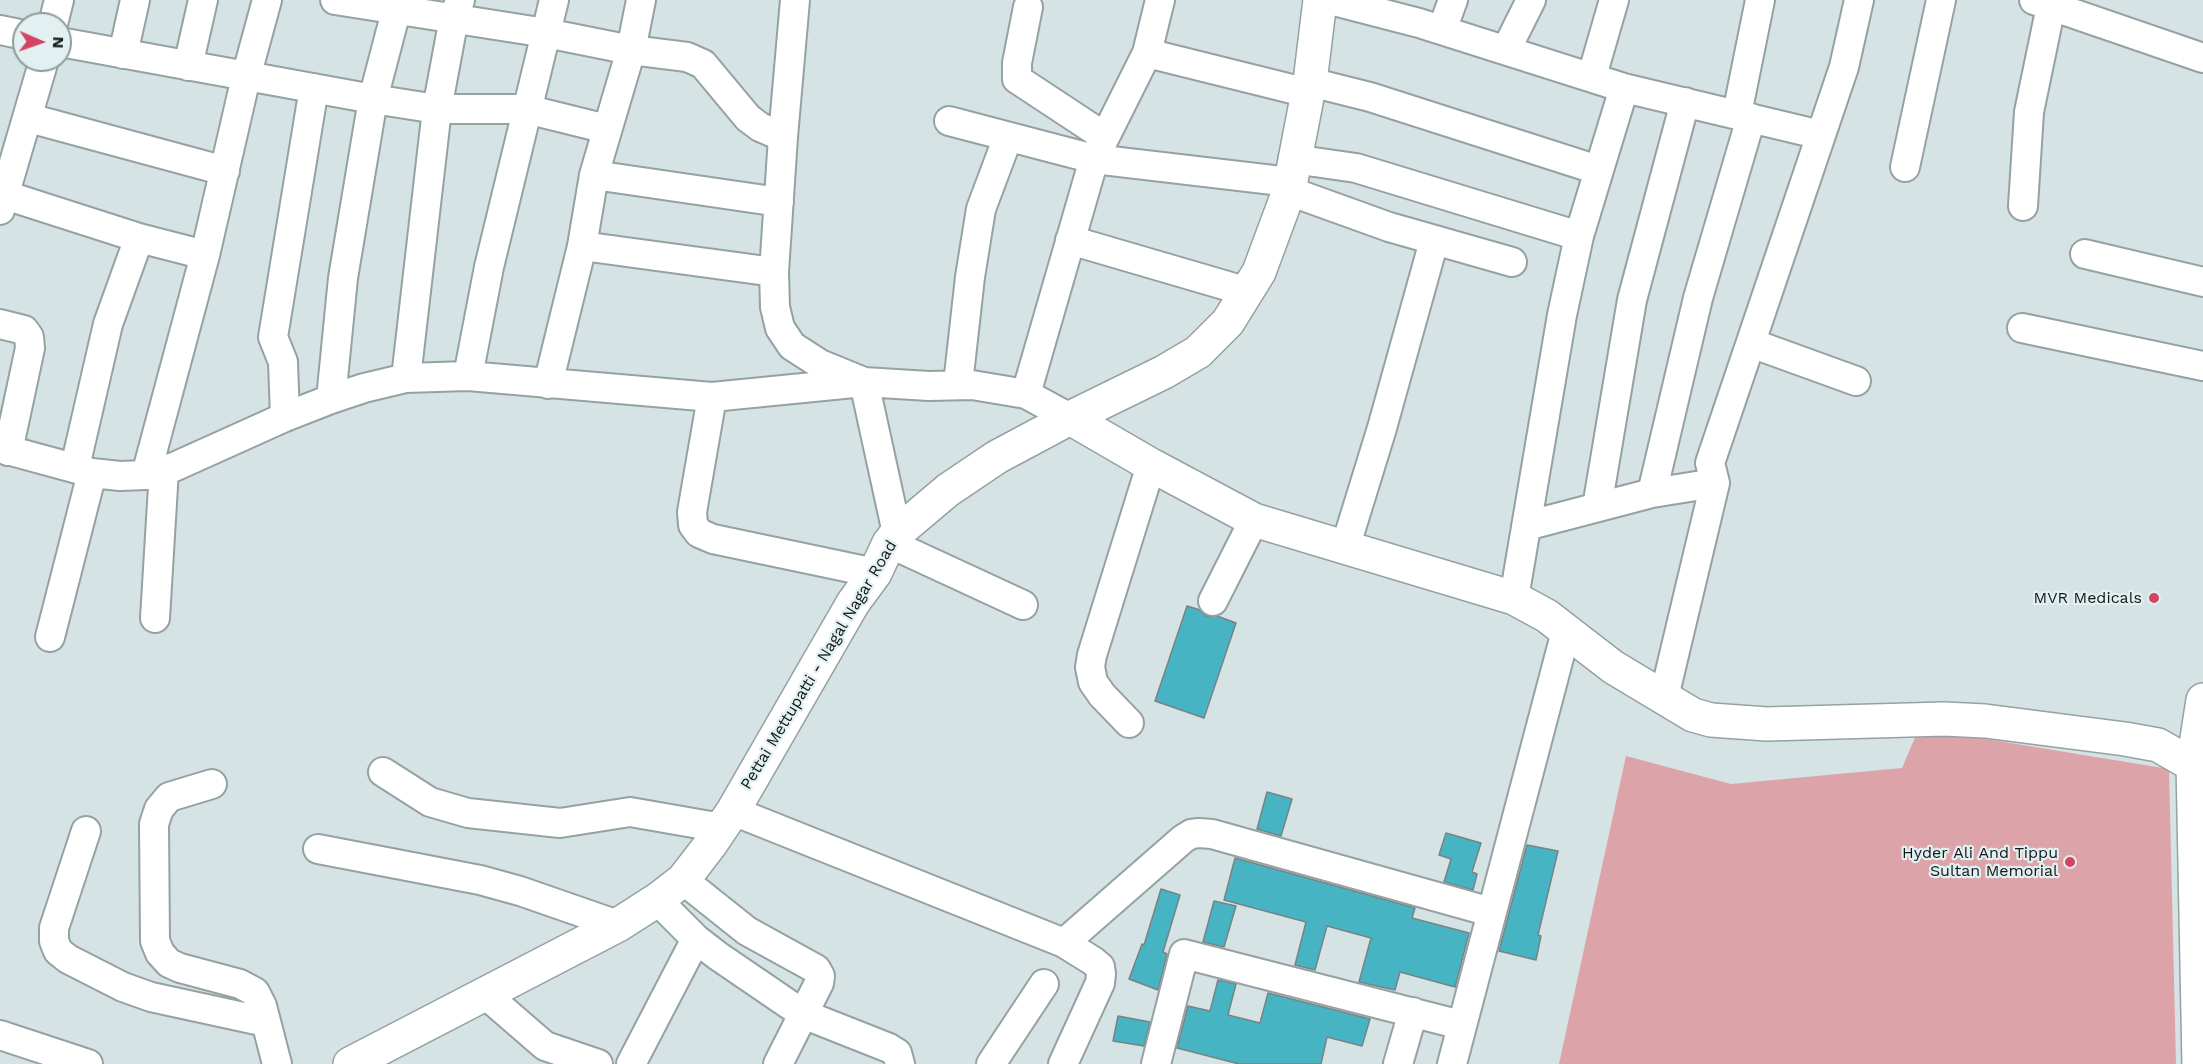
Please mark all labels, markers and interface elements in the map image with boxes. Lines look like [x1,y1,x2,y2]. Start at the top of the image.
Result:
north arrow [12,12,72,72]
text: N [49,36,68,49]
street label: Pettai Mettupatti - Nagal Nagar Road [737,537,901,793]
place label: MVR Medicals [2033,588,2142,608]
marker: MVR Medicals [2147,591,2161,605]
place label: Hyder Ali And Tippu Sultan Memorial [1902,843,2058,881]
marker: Hyder Ali And Tippu Sultan Memorial [2063,855,2077,869]

